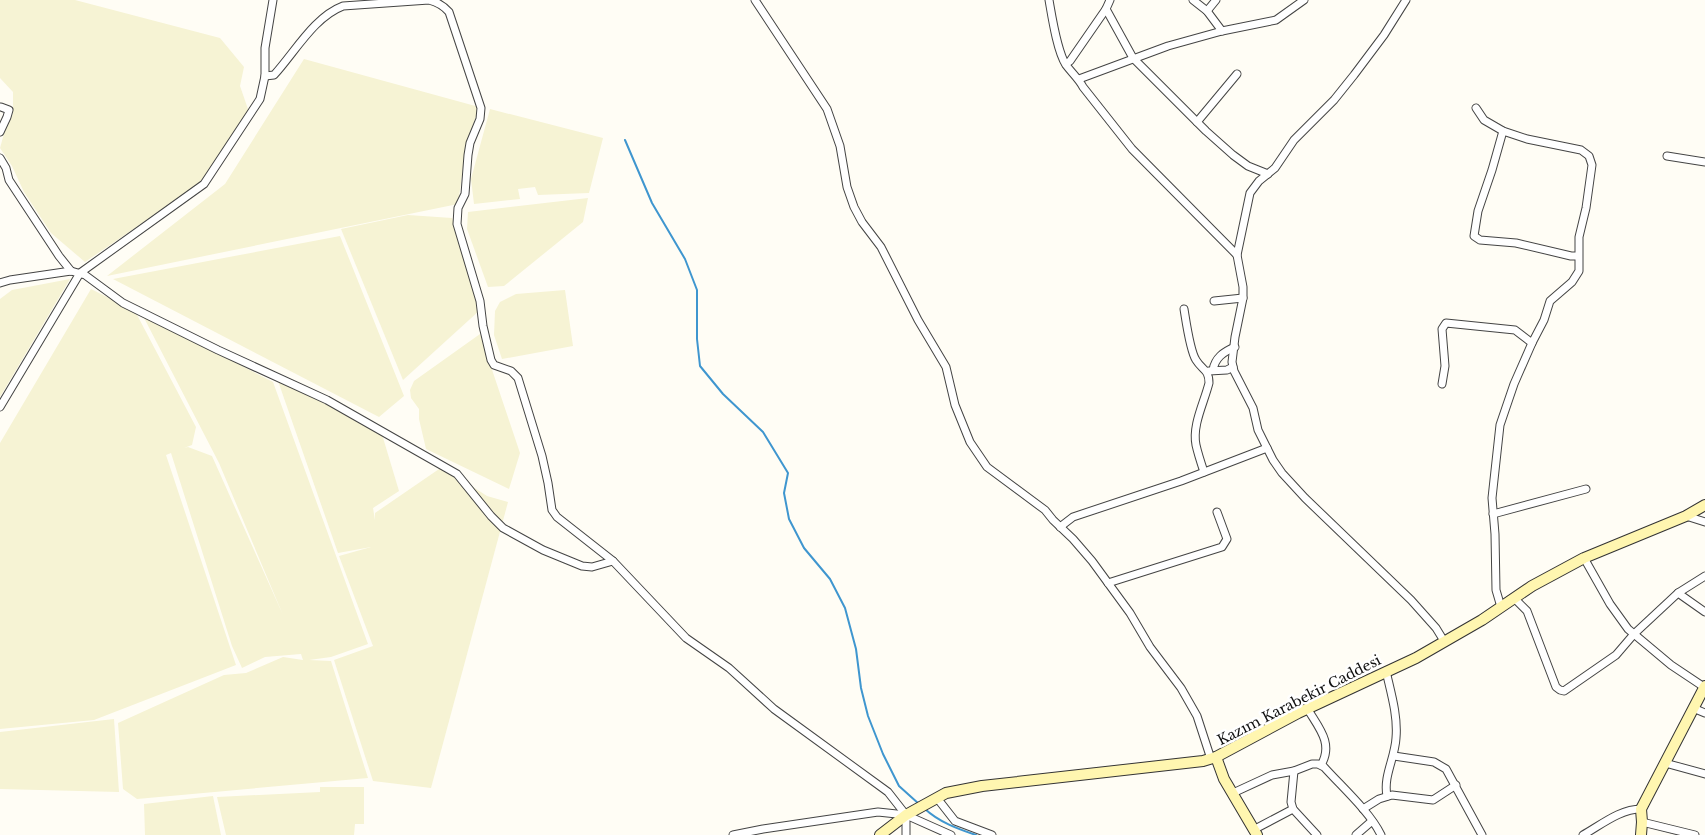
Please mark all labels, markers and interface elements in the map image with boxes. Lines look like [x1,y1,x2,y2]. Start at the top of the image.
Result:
street label: Kazım Karabekir Caddesi [1214,651,1384,749]

